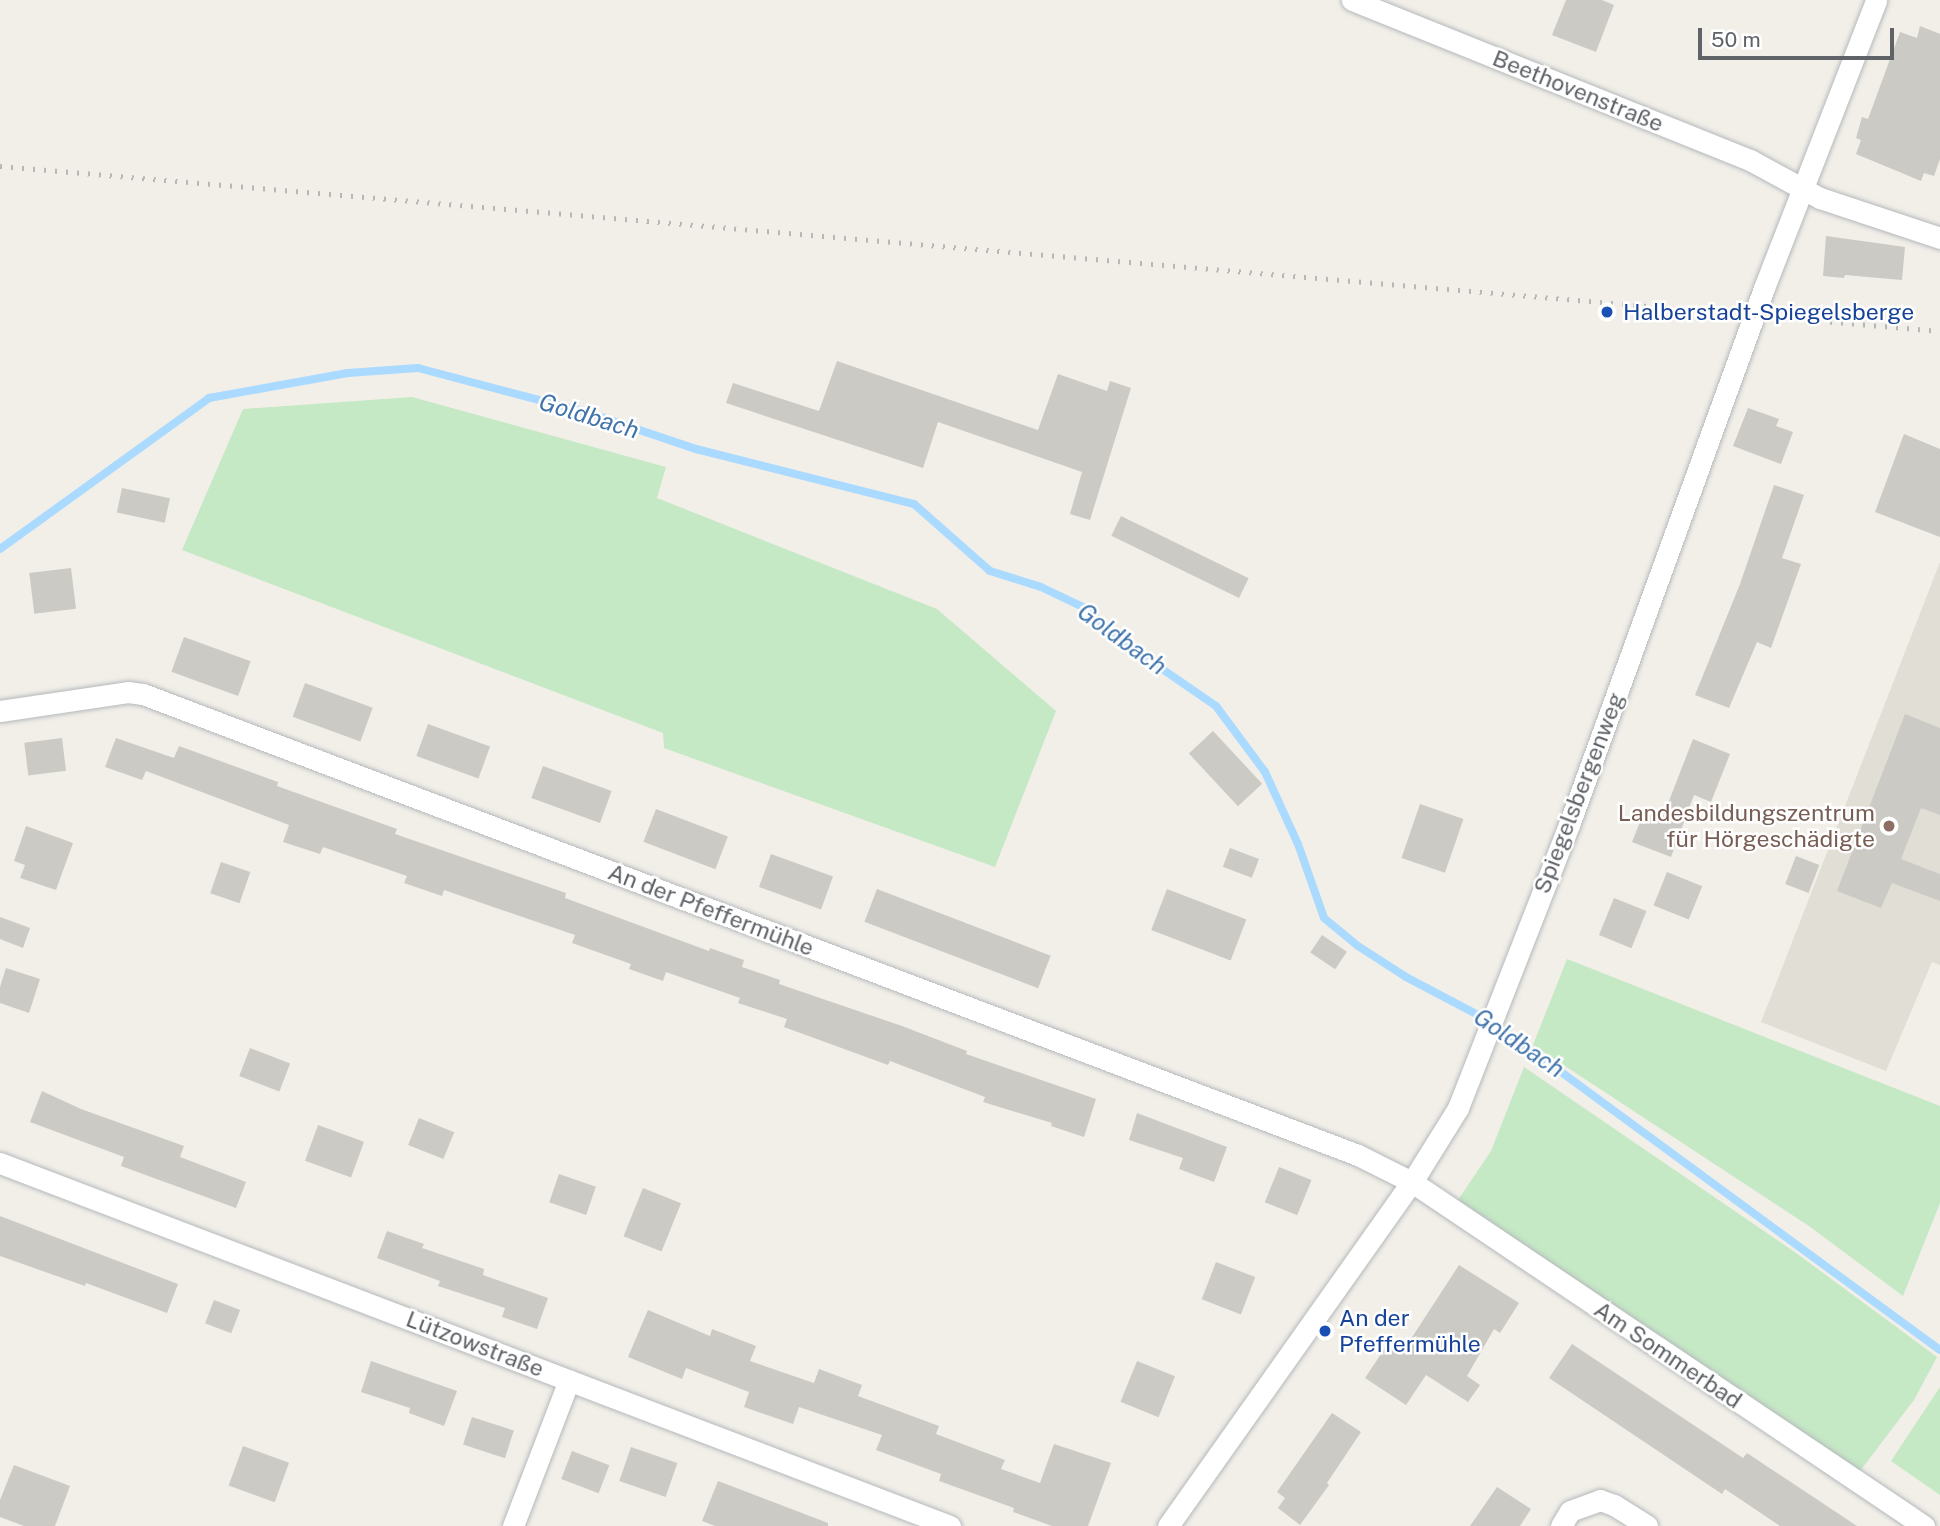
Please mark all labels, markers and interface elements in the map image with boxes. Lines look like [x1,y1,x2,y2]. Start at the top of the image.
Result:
scale bar [1702,14,1898,58]
text: 50 m [1711,27,1761,52]
street label: Beethovenstraße [1489,44,1667,138]
place label: Halberstadt-Spiegelsberge [1623,298,1914,326]
marker: Halberstadt-Spiegelsberge [1597,302,1617,322]
water label: Goldbach [536,387,642,445]
water label: Goldbach [1072,597,1172,681]
street label: Spiegelsbergenweg [1528,689,1630,897]
place label: Landesbildungszentrum für Hörgeschädigte [1618,799,1875,853]
marker: Landesbildungszentrum für Hörgeschädigte [1881,818,1897,834]
street label: An der Pfeffermühle [604,858,818,962]
water label: Goldbach [1468,1002,1570,1084]
street label: Am Sommerbad [1589,1295,1747,1415]
place label: An der Pfeffermühle [1339,1304,1481,1358]
street label: Lützowstraße [402,1305,548,1383]
marker: An der Pfeffermühle [1317,1323,1333,1339]

